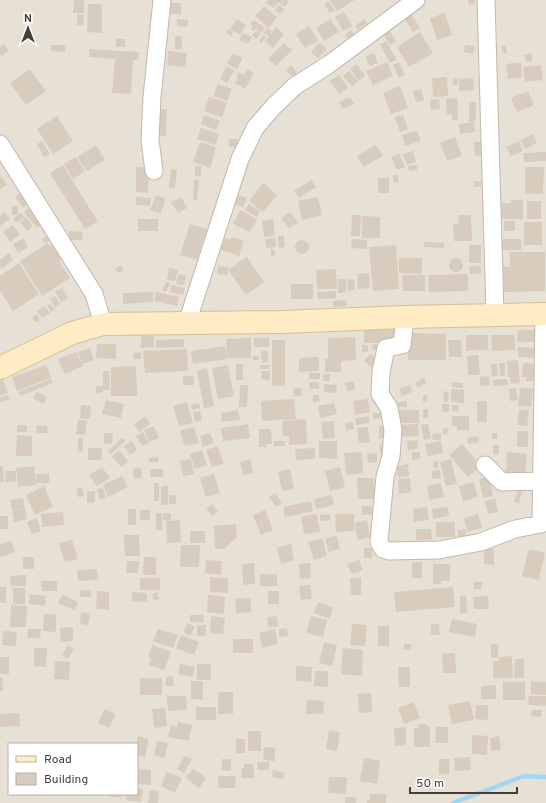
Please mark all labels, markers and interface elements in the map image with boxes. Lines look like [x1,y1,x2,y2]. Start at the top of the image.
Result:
north arrow [8,8,48,48]
text: N [24,12,32,26]
legend [8,743,138,795]
text: Road [44,752,72,768]
scale bar [410,769,517,795]
text: Building [44,772,88,788]
text: 50 m [416,776,444,792]

